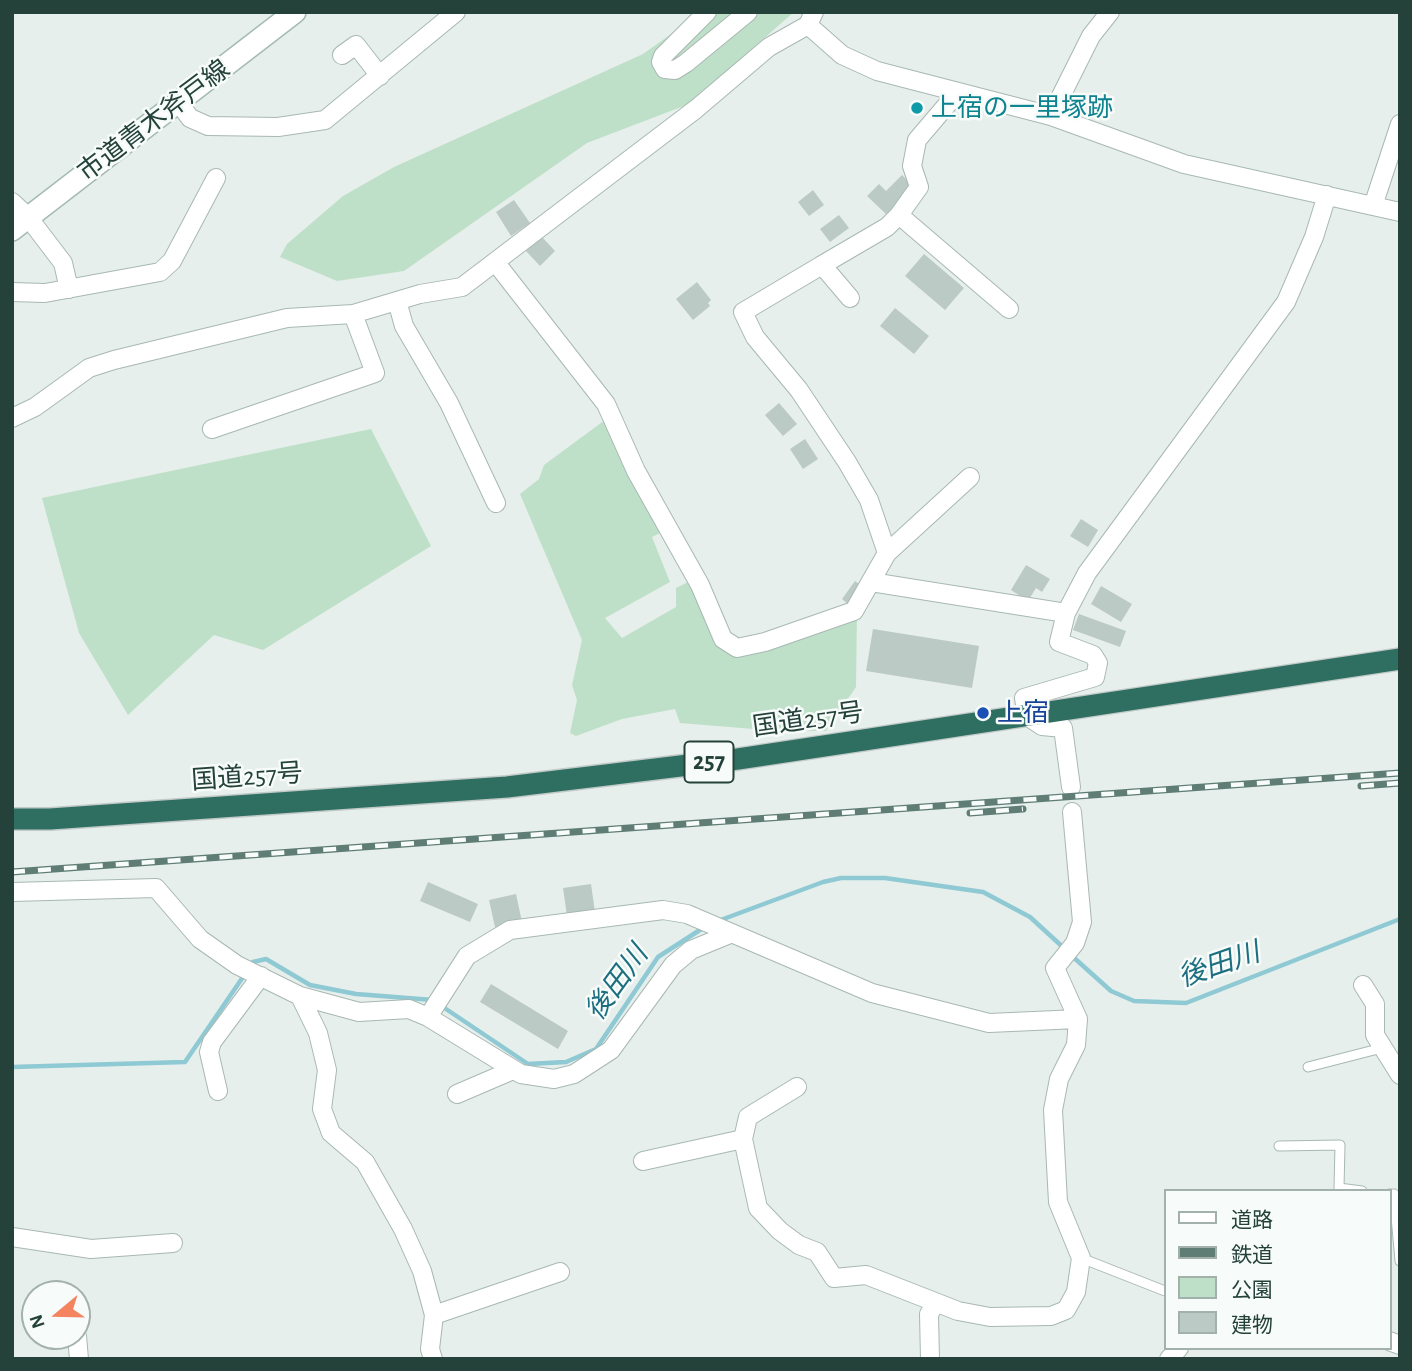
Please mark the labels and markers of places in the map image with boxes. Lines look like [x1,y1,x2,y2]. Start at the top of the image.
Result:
place label: 上宿の一里塚跡 [931,92,1113,124]
marker: 上宿の一里塚跡 [909,100,925,116]
place label: 上宿 [997,697,1049,729]
marker: 上宿 [975,705,991,721]

